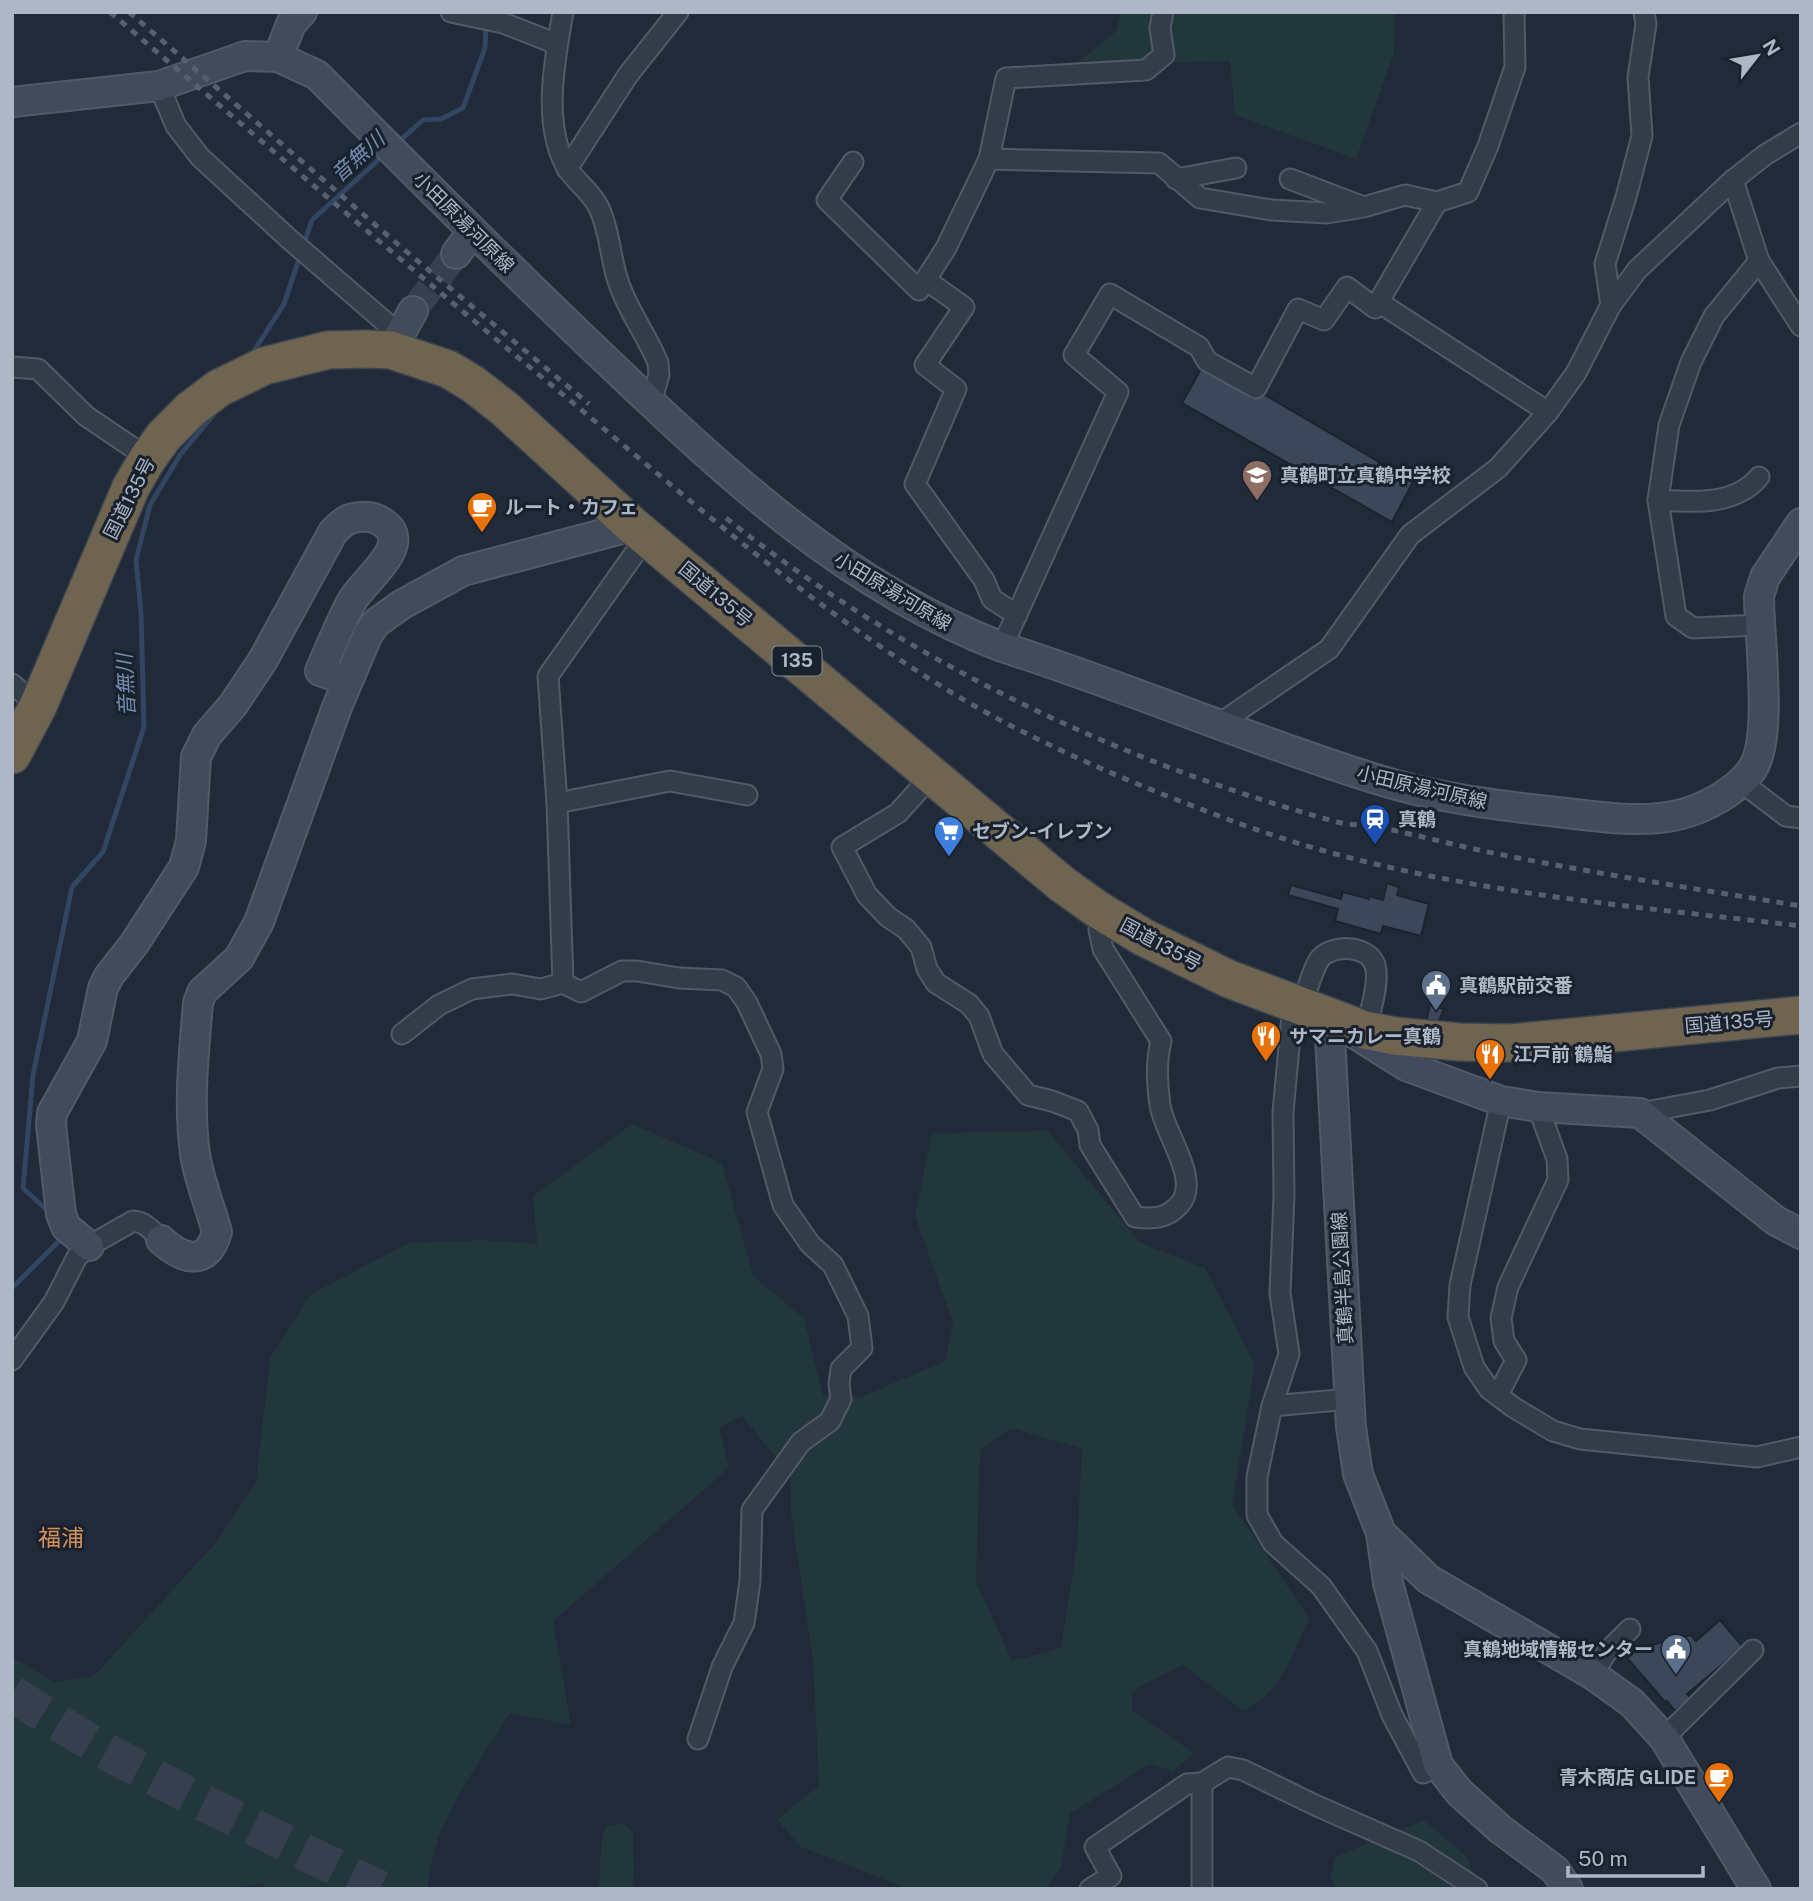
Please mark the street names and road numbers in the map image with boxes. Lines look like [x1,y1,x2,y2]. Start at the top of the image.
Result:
street label: 小田原湯河原線 [409,167,519,277]
street label: 国道135号 [99,453,159,543]
street label: 小田原湯河原線 [830,547,956,635]
street label: 国道135号 [675,557,757,631]
road number: 135 [772,646,822,676]
street label: 小田原湯河原線 [1355,761,1489,813]
street label: 国道135号 [1117,913,1205,975]
street label: 国道135号 [1684,1007,1774,1037]
street label: 真鶴半島公園線 [1328,1211,1356,1345]

